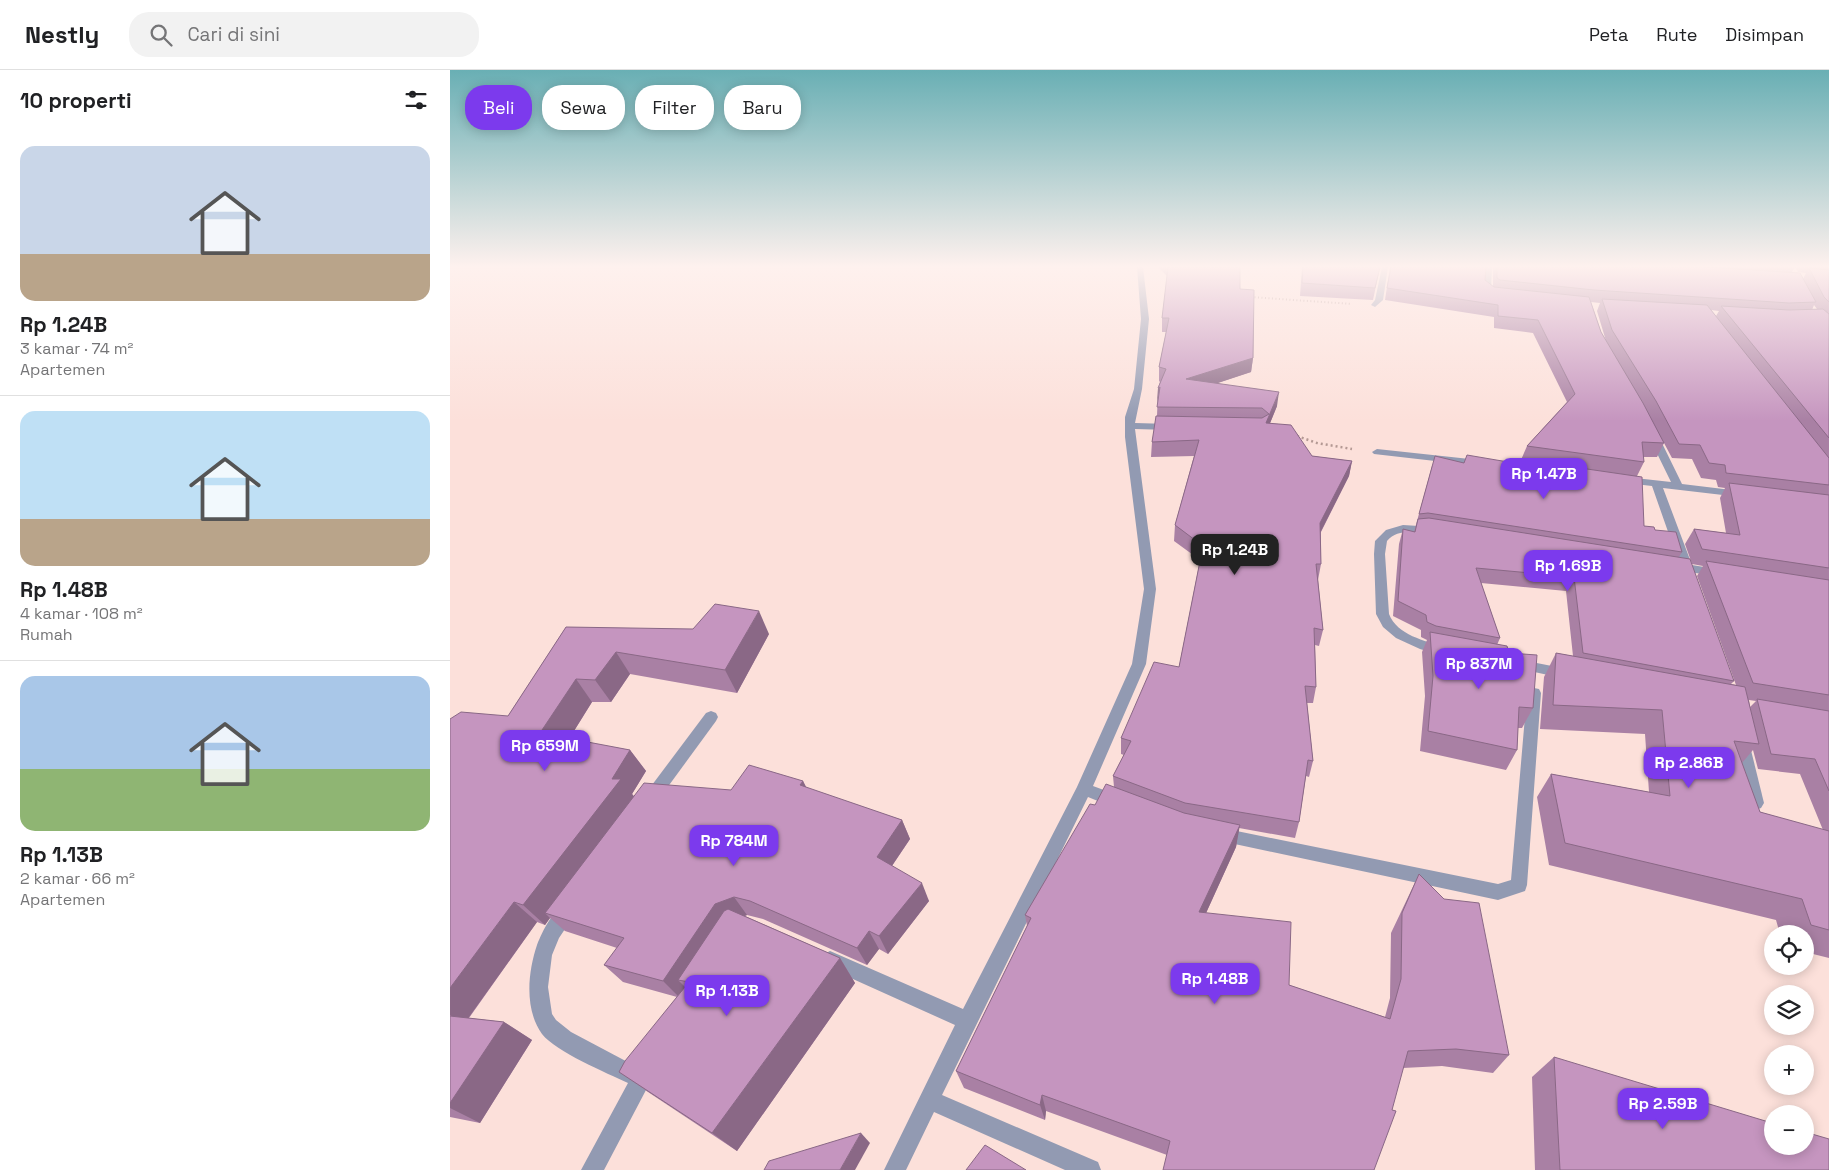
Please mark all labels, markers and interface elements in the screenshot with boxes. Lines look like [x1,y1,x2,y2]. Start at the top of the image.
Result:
search box [129,12,479,57]
text: Nestly [25,19,99,50]
icon: search [147,21,175,49]
text: Cari di sini [187,22,280,47]
text: Peta [1589,23,1628,46]
text: Rute [1656,23,1697,46]
text: Disimpan [1725,23,1804,46]
chip: Beli [465,85,532,130]
chip: Sewa [542,85,625,130]
chip: Filter [635,85,714,130]
chip: Baru [724,85,801,130]
icon: filters [402,86,430,114]
text: 10 properti [20,87,132,114]
icon: home [180,178,270,268]
text: Rp 1.24B [20,311,107,338]
text: 3 kamar · 74 m² [20,338,133,359]
text: Apartemen [20,359,105,380]
icon: home [180,444,270,534]
pin: Rp 1.47B [1492,458,1596,500]
text: Rp 1.47B [1511,463,1577,484]
pin: Rp 1.24B [1183,534,1287,576]
text: Rp 1.24B [1202,539,1268,560]
pin: Rp 1.69B [1516,550,1620,592]
text: Rp 1.69B [1535,555,1601,576]
text: Rp 1.48B [20,576,108,603]
text: 4 kamar · 108 m² [20,603,143,624]
text: Rumah [20,624,73,645]
pin: Rp 837M [1433,648,1525,690]
text: Rp 837M [1446,653,1512,674]
icon: home [180,709,270,799]
pin: Rp 659M [499,730,591,772]
text: Rp 659M [511,735,579,756]
pin: Rp 2.86B [1637,746,1741,789]
text: Rp 2.86B [1655,752,1723,773]
pin: Rp 784M [688,824,780,867]
text: Rp 784M [700,830,768,851]
text: Rp 1.13B [20,841,103,868]
text: 2 kamar · 66 m² [20,868,135,889]
text: Apartemen [20,889,105,910]
map controls [1764,925,1814,1155]
button: locate [1764,925,1814,975]
pin: Rp 1.48B [1163,962,1267,1005]
text: Rp 1.48B [1182,968,1248,989]
pin: Rp 1.13B [675,974,779,1017]
text: Rp 1.13B [695,980,759,1001]
button: layers [1764,985,1814,1035]
button: + [1764,1045,1814,1095]
pin: Rp 2.59B [1611,1088,1715,1130]
text: Rp 2.59B [1629,1093,1697,1114]
button: − [1764,1105,1814,1155]

